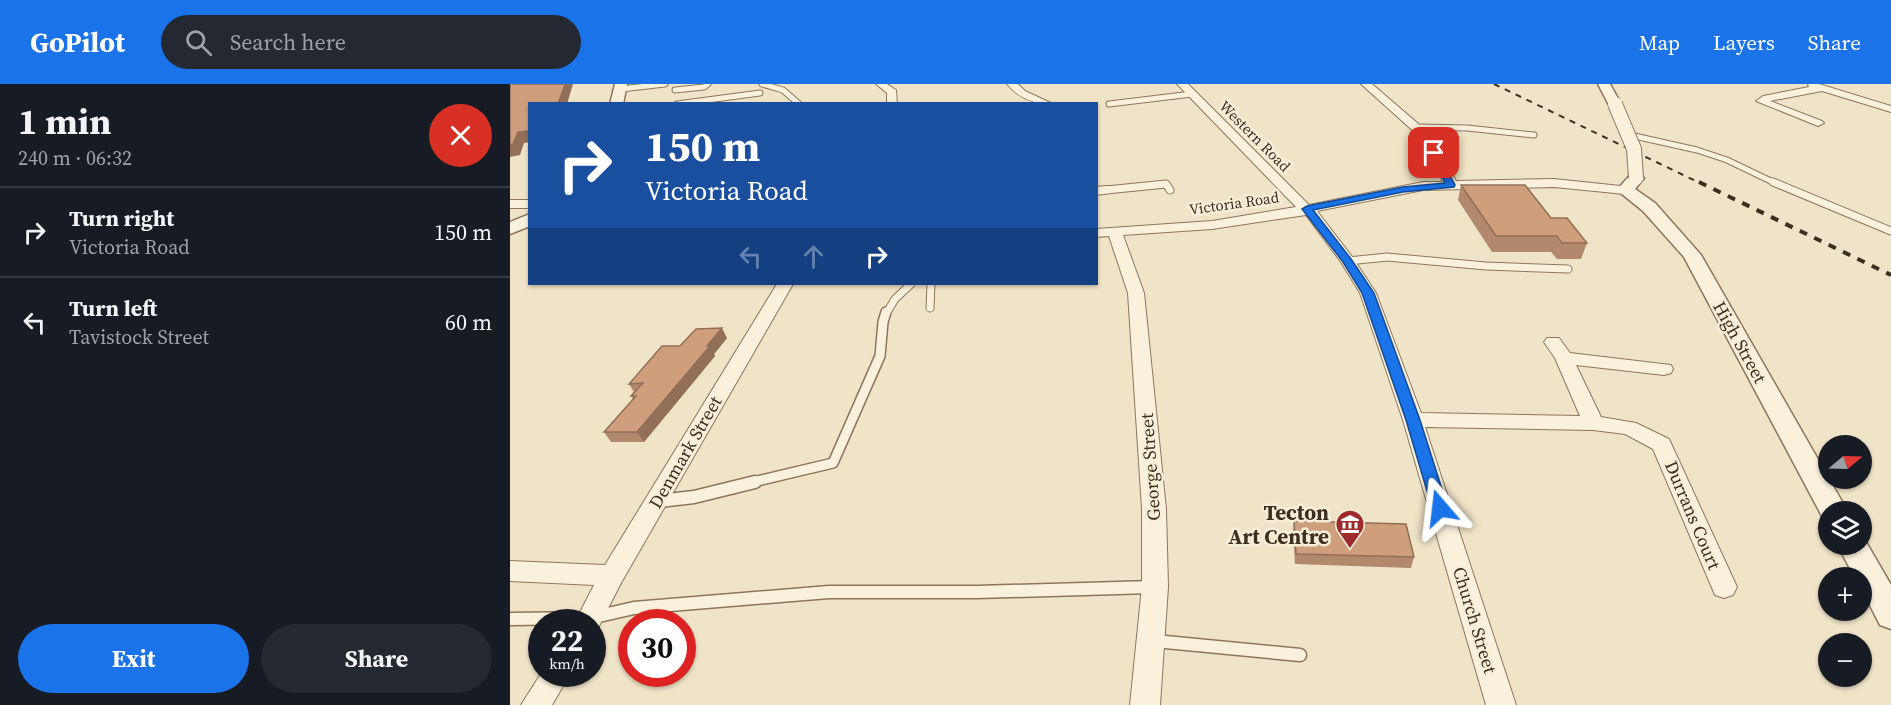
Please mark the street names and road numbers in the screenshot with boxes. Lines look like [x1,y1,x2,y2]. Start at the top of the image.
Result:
street label: Western Road [1215,96,1296,177]
street label: Victoria Road [1188,186,1281,220]
street label: High Street [1707,296,1773,388]
street label: Denmark Street [643,391,727,513]
street label: George Street [1134,412,1166,522]
street label: Durrans Court [1659,457,1727,573]
street label: Church Street [1447,564,1503,676]

